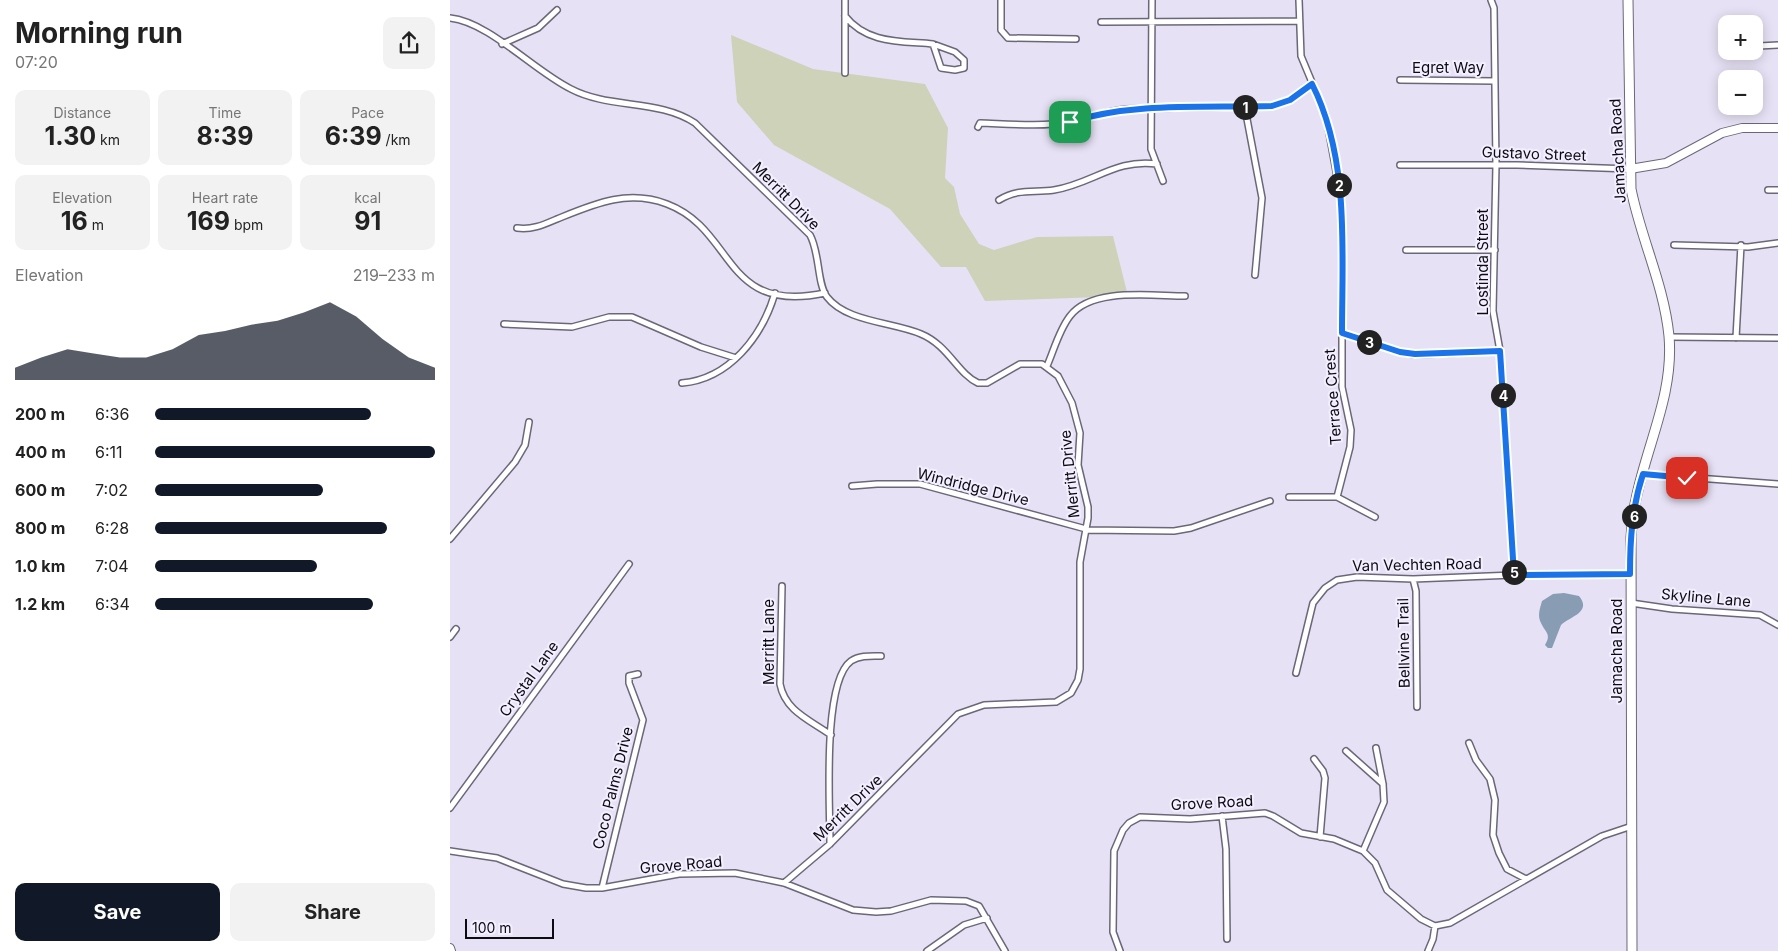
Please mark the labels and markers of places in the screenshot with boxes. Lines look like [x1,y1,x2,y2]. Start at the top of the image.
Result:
pin: 1 [1232,94,1258,120]
pin [1049,101,1091,143]
pin: 2 [1326,172,1352,198]
pin: 3 [1356,330,1382,354]
pin: 4 [1490,382,1516,408]
pin [1666,457,1708,499]
pin: 6 [1622,504,1646,528]
pin: 5 [1502,560,1526,584]

